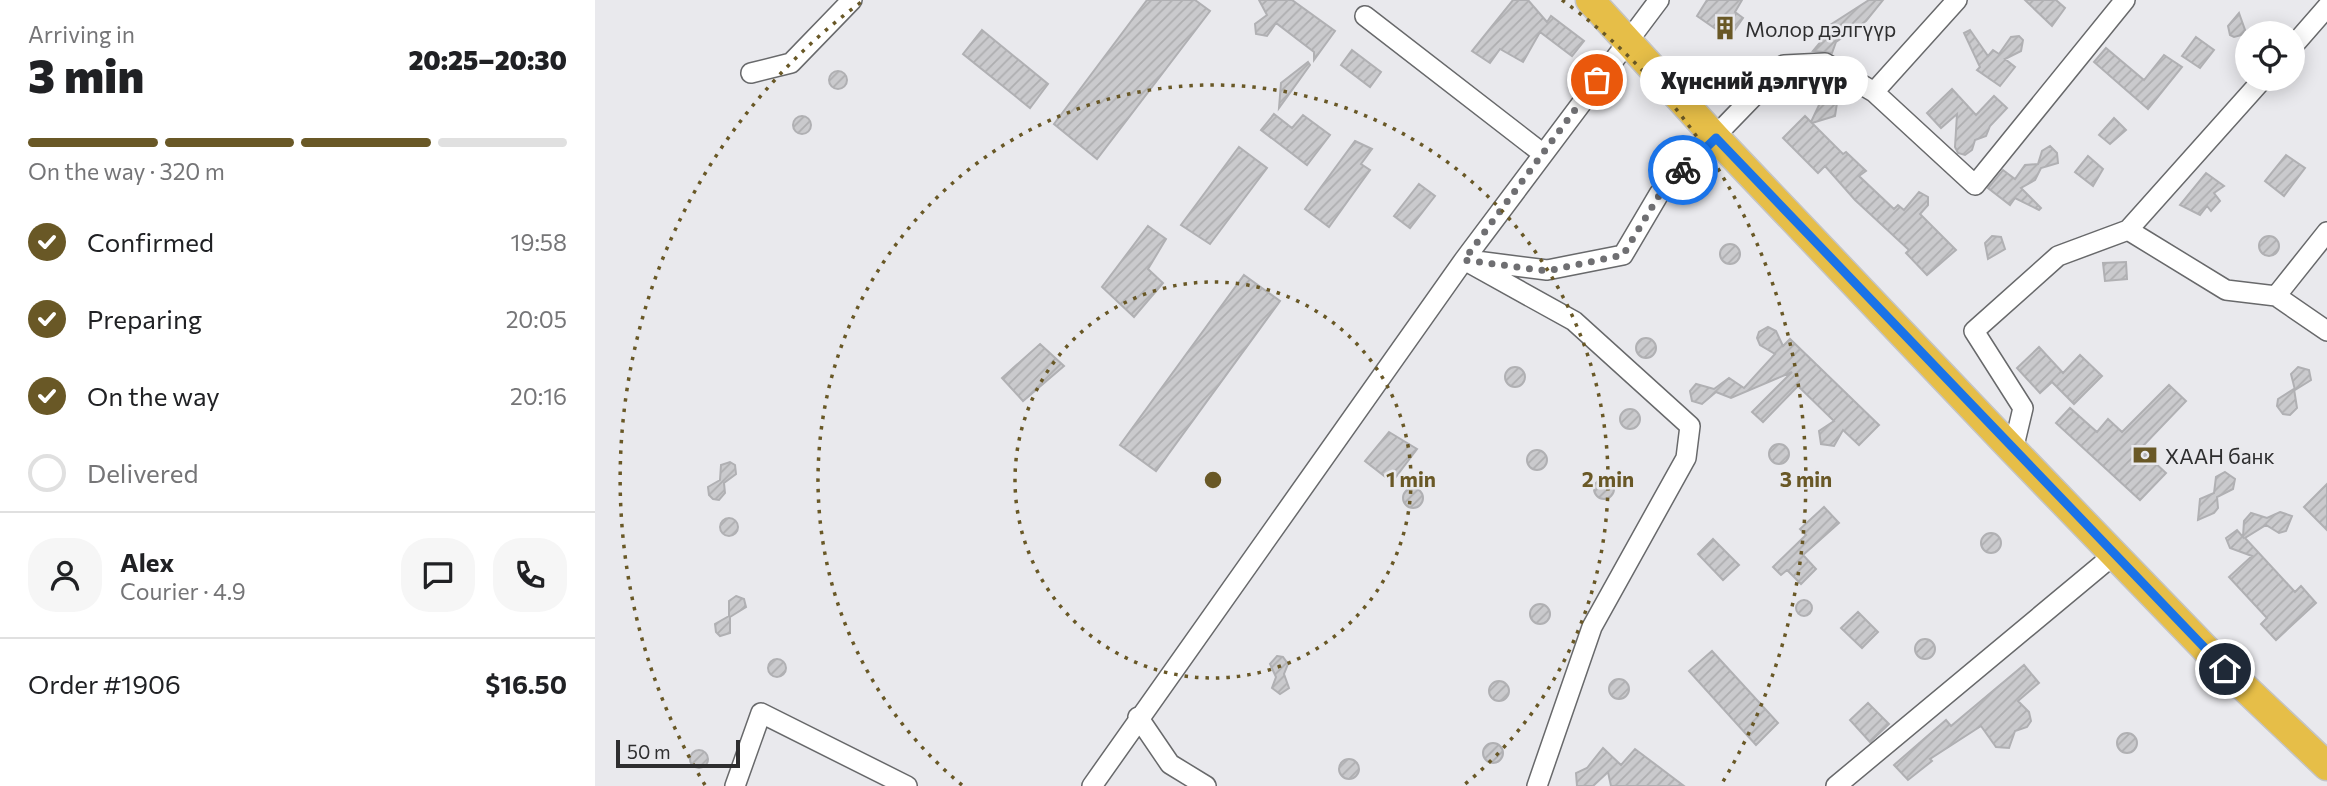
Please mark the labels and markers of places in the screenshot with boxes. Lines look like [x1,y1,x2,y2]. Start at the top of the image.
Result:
building icon: Молор дэлгүүр [1711,14,1739,42]
place label: Молор дэлгүүр [1745,16,1896,41]
pin [1567,50,1627,110]
callout: Хүнсний дэлгүүр [1639,56,1867,104]
bank icon: ХААН банк [2131,441,2159,469]
place label: ХААН банк [2165,443,2275,468]
centre of rings [1201,468,1225,492]
pin [2195,639,2255,699]

